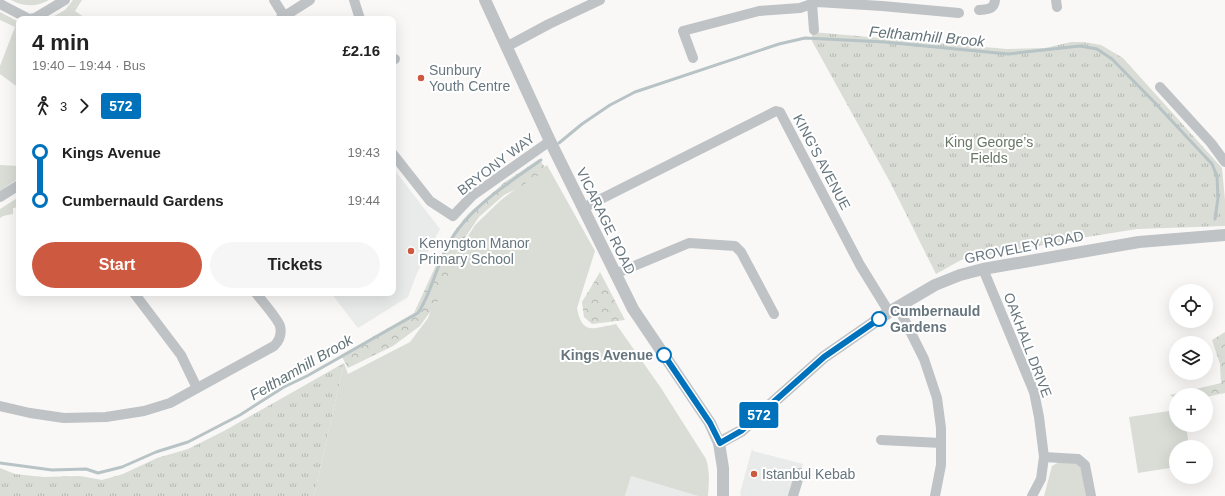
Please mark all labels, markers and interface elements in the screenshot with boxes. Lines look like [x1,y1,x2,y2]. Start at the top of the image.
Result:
water label: Felthamhill Brook [869,22,987,50]
text: 4 min [32,30,89,55]
text: £2.16 [342,42,380,59]
text: 19:40 – 19:44 · Bus [32,58,145,73]
place label: Sunbury Youth Centre [429,62,510,94]
marker: Sunbury Youth Centre [416,73,426,83]
icon: walk [32,95,54,117]
icon: forward [73,95,95,117]
text: 572 [109,98,133,114]
text: 3 [60,99,67,114]
street label: KING'S AVENUE [790,111,854,213]
street label: BRYONY WAY [454,129,538,198]
park label: King George’s Fields [945,134,1033,166]
text: Kings Avenue [62,144,161,161]
text: 19:43 [347,145,380,160]
street label: VICARAGE ROAD [573,165,639,277]
text: Cumbernauld Gardens [62,192,224,209]
text: 19:44 [347,193,380,208]
street label: GROVELEY ROAD [963,228,1085,266]
place label: Kenyngton Manor Primary School [419,235,530,267]
button: Start [32,242,202,288]
button: Tickets [210,242,380,288]
marker: Kenyngton Manor Primary School [406,246,416,256]
map controls [1169,284,1213,484]
button: locate [1169,284,1213,328]
street label: OAKHALL DRIVE [1001,290,1055,400]
place label: Cumbernauld Gardens [890,303,980,335]
marker: Cumbernauld Gardens [871,311,887,327]
water label: Felthamhill Brook [247,330,357,403]
button: layers [1169,336,1213,380]
place label: Kings Avenue [561,347,653,363]
marker: Kings Avenue [656,347,672,363]
button: + [1169,388,1213,432]
line badge: 572 [736,402,782,428]
text: 572 [747,407,771,423]
button: − [1169,440,1213,484]
place label: Istanbul Kebab [762,466,856,482]
marker: Istanbul Kebab [749,469,759,479]

